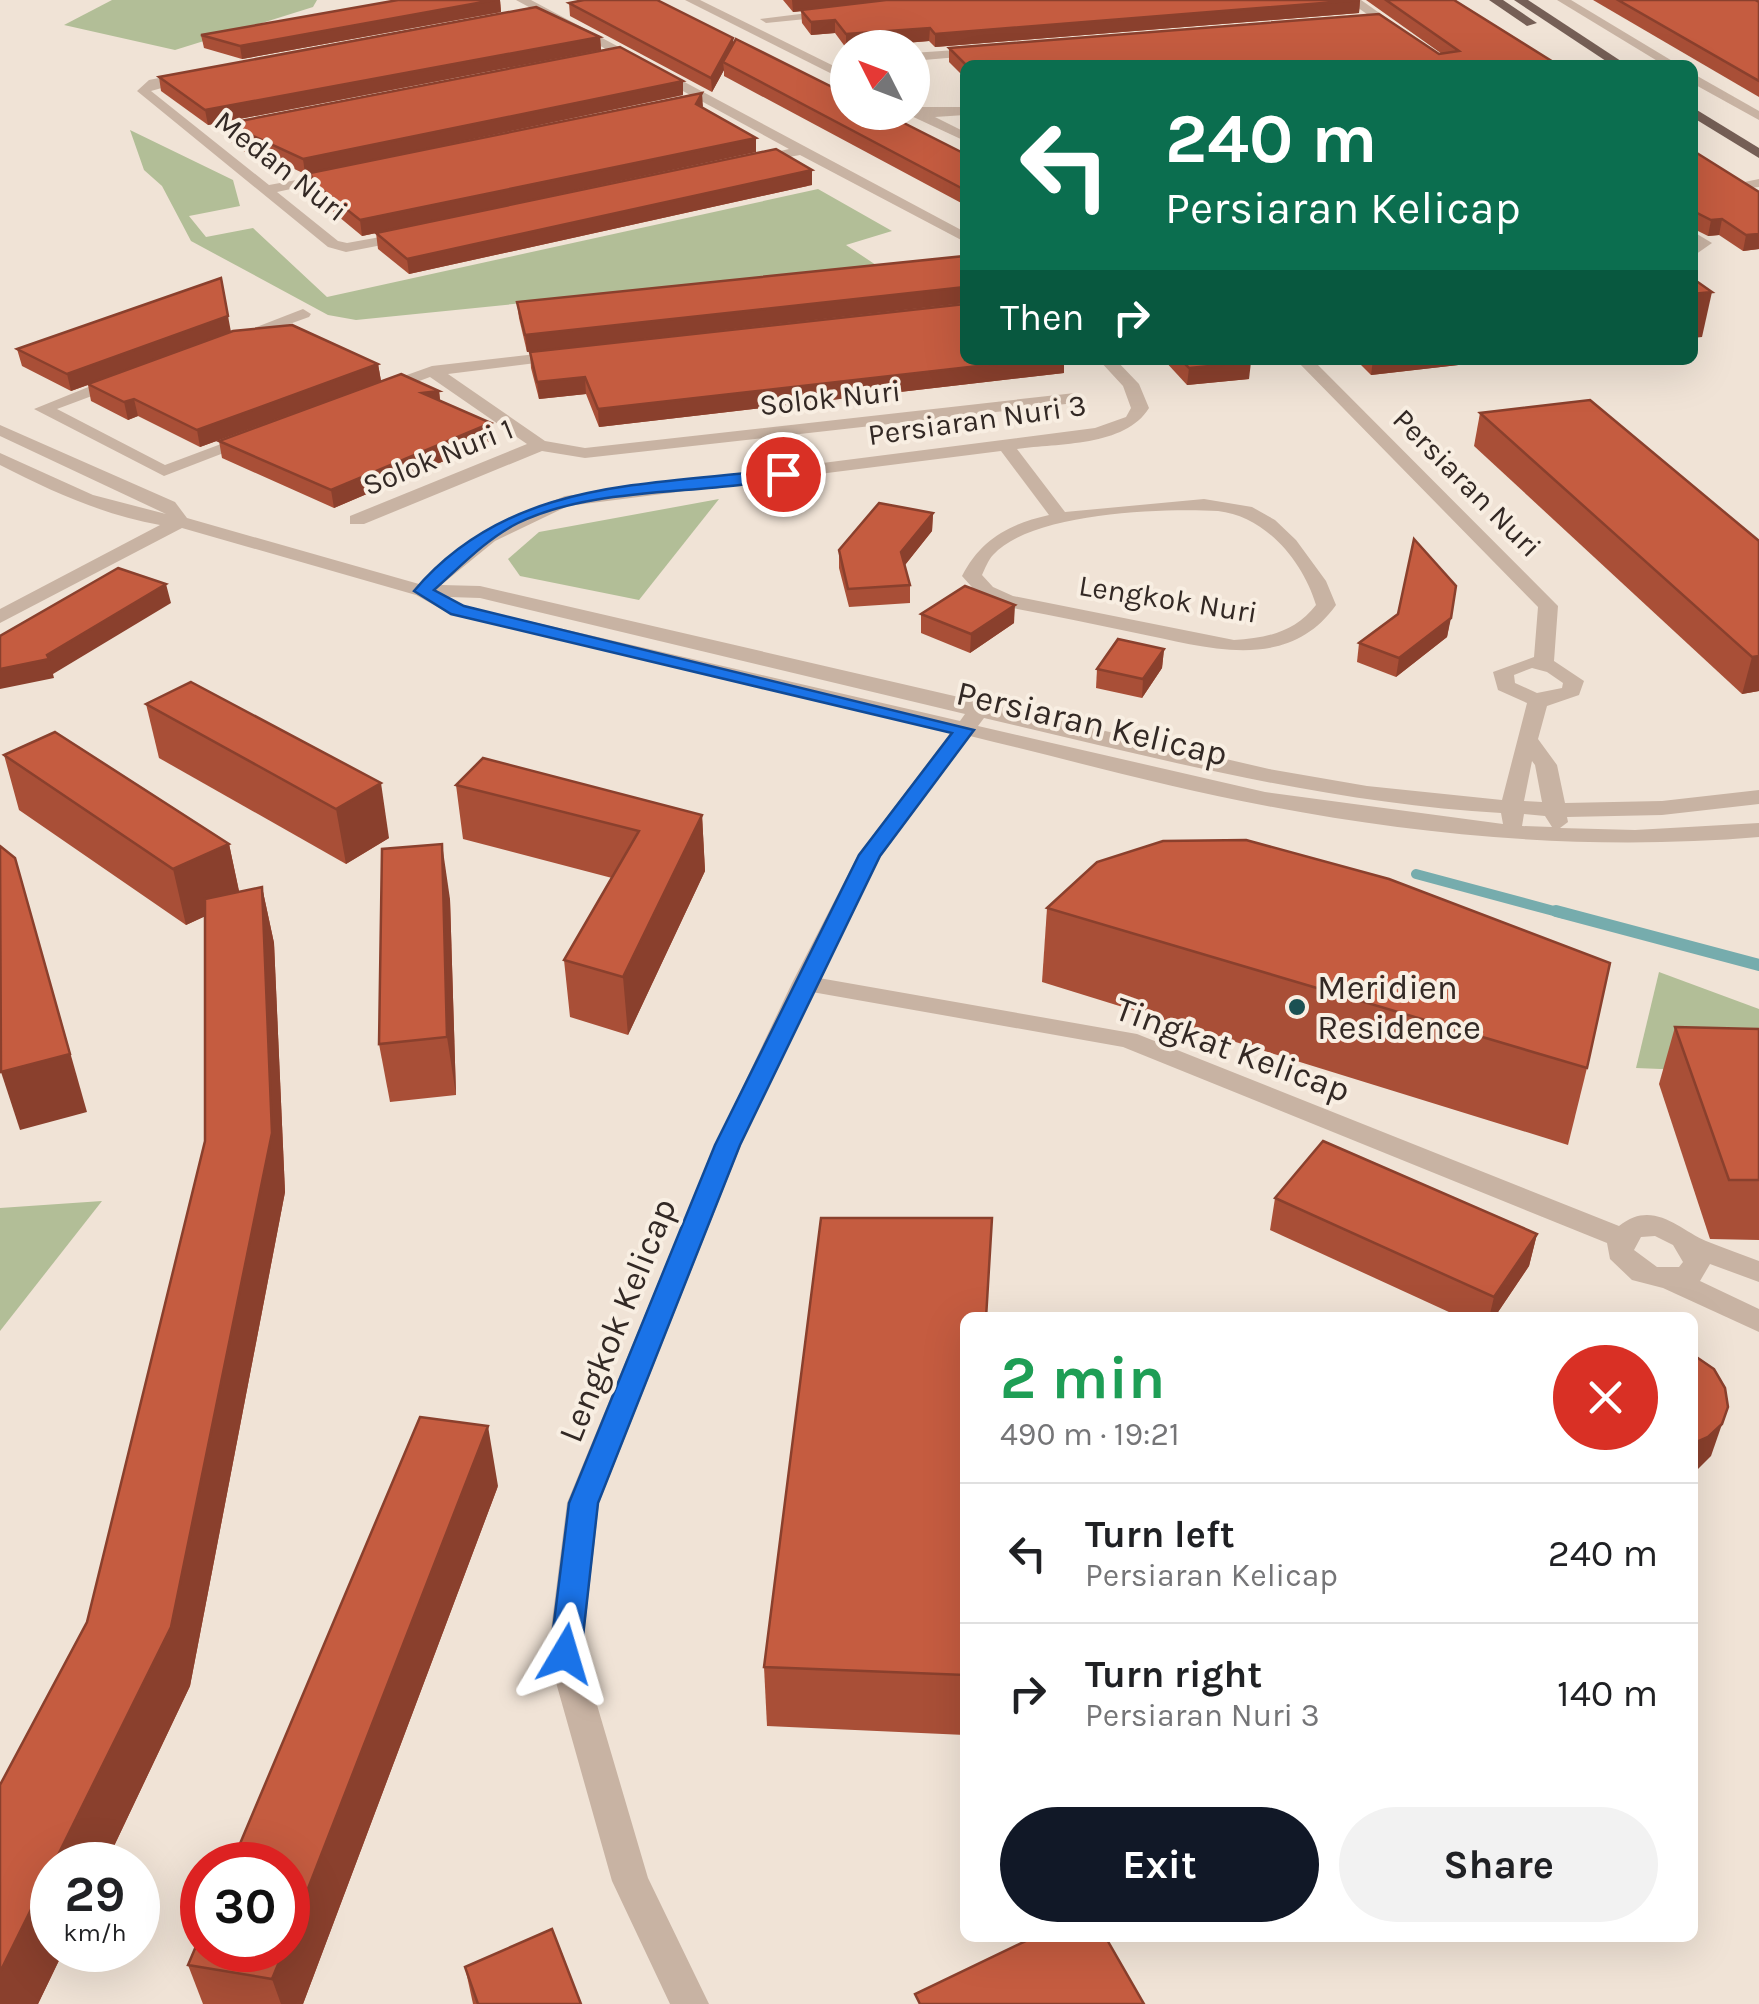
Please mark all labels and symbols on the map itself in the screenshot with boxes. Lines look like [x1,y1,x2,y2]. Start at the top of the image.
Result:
north arrow [830,30,930,130]
street label: Medan Nuri [207,103,355,229]
street label: Solok Nuri [758,373,902,423]
street label: Persiaran Nuri 3 [866,387,1088,453]
street label: Persiaran Nuri [1385,401,1549,565]
street label: Solok Nuri 1 [358,411,518,503]
pin [741,432,826,517]
street label: Lengkok Nuri [1076,567,1260,631]
street label: Persiaran Kelicap [952,672,1231,775]
place label: Meridien Residence [1317,967,1481,1048]
street label: Tingkat Kelicap [1110,988,1356,1111]
marker: Meridien Residence [1286,996,1308,1018]
street label: Lengkok Kelicap [550,1192,685,1448]
position arrow [513,1602,617,1706]
speed limit sign: 30 [180,1842,310,1972]

